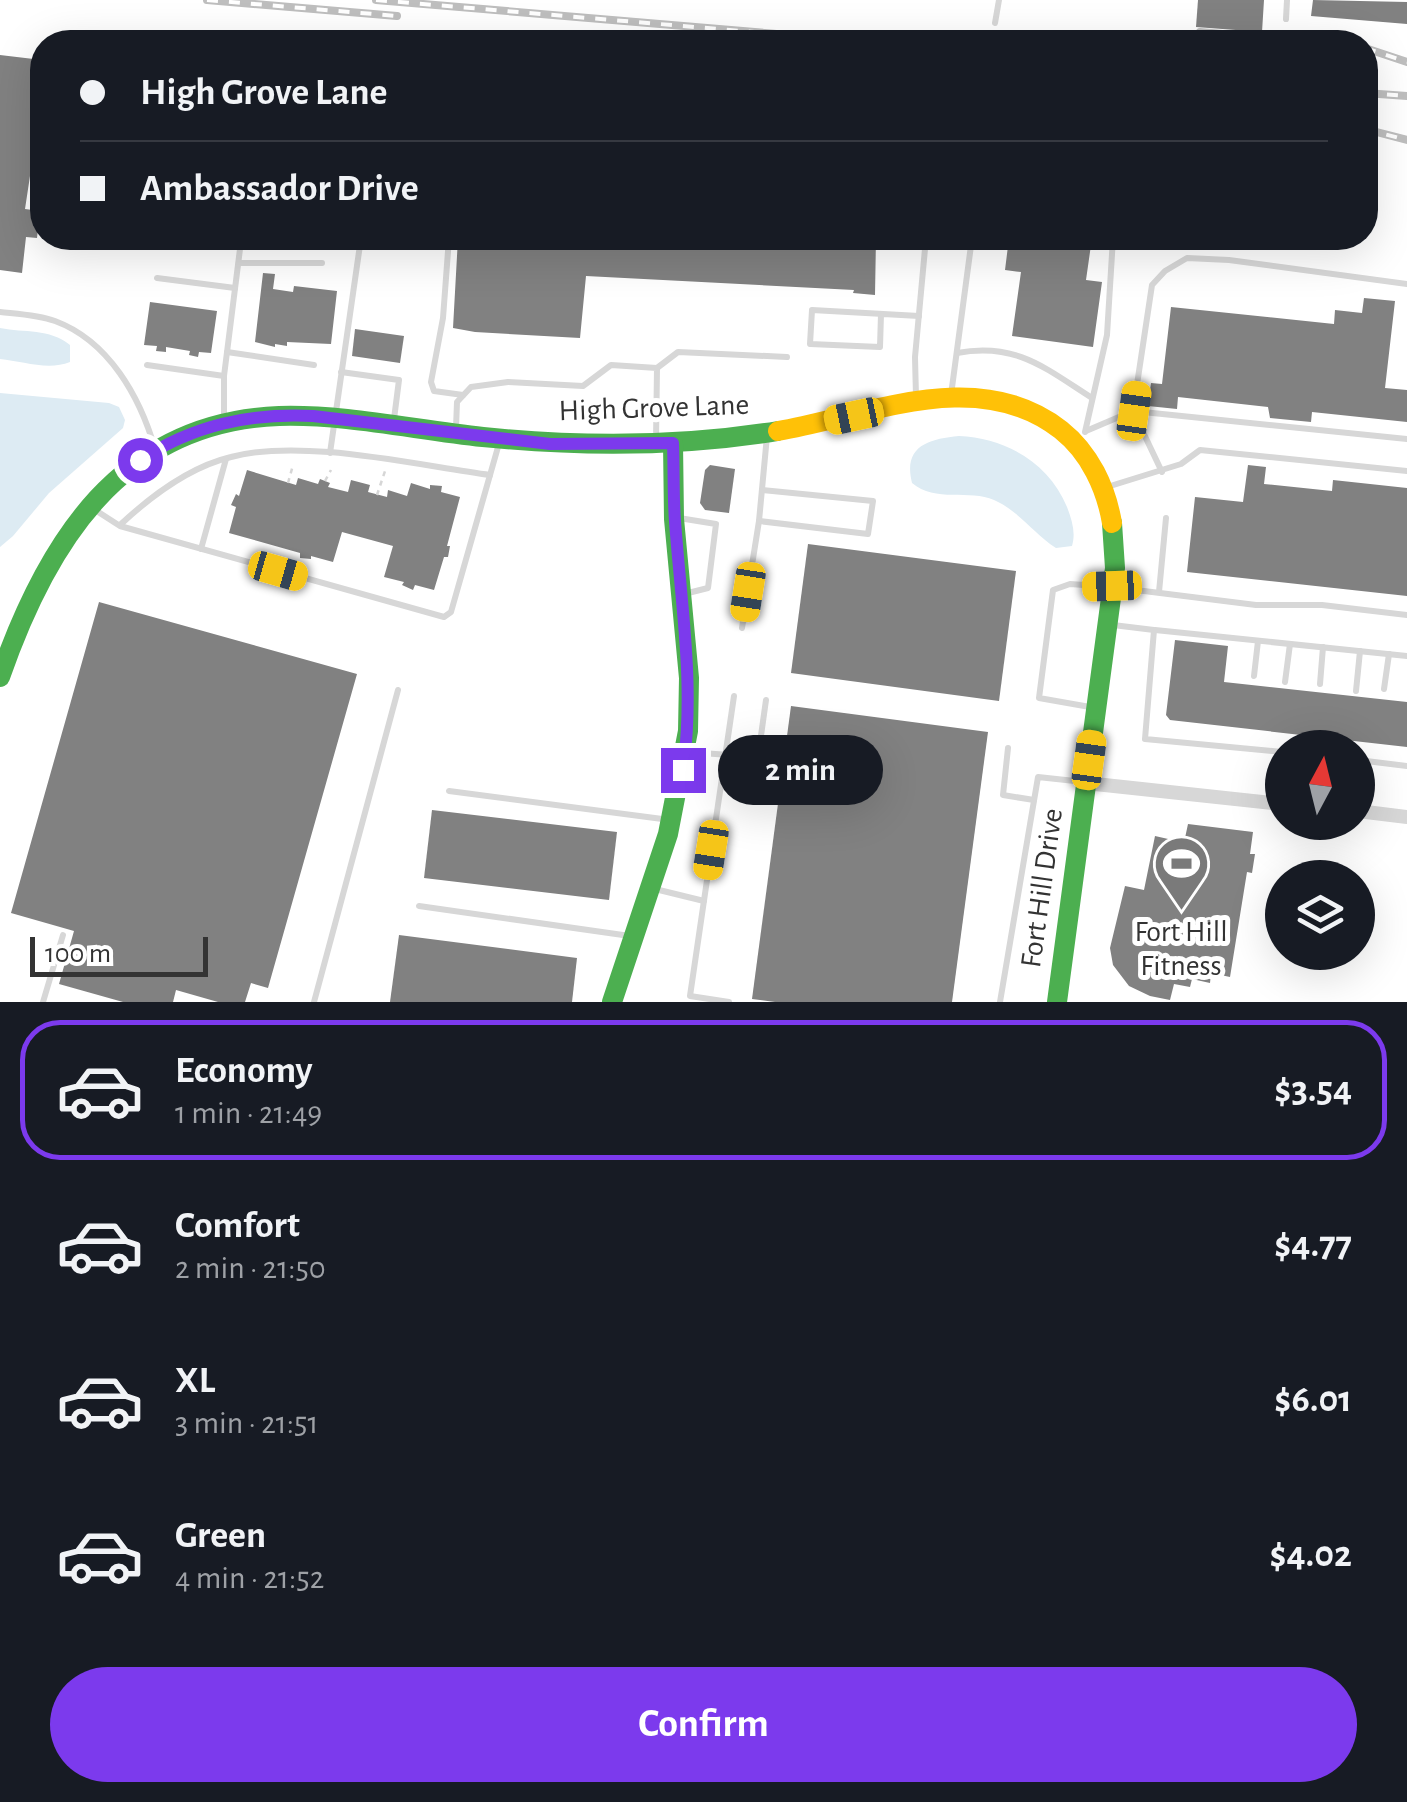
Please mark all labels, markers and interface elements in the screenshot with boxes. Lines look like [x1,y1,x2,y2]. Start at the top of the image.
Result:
text: High Grove Lane [140,74,388,112]
text: Ambassador Drive [140,170,419,208]
car [1115,379,1153,443]
street label: High Grove Lane [558,390,750,426]
car [822,395,886,437]
route start [118,438,163,483]
car [245,548,311,594]
car [728,560,768,624]
car [1081,570,1143,602]
car [1070,728,1108,792]
north arrow [1265,730,1375,840]
map controls [1265,730,1375,970]
callout: 2 min [718,735,883,805]
route end [661,748,706,793]
text: 2 min [765,754,836,786]
street label: Fort Hill Drive [1016,806,1068,970]
car [691,818,731,882]
sports icon: Fort Hill Fitness [1151,834,1211,913]
button: layers [1265,860,1375,970]
place label: Fort Hill Fitness [1134,917,1228,981]
scale bar [30,932,208,976]
text: 100 m [45,940,111,968]
icon: car [55,1045,145,1135]
text: Economy [175,1052,313,1090]
text: $3.54 [1274,1071,1352,1109]
text: 1 min · 21:49 [175,1097,322,1129]
icon: car [55,1200,145,1290]
text: Comfort [175,1207,300,1245]
text: $4.77 [1274,1226,1352,1264]
text: 2 min · 21:50 [175,1252,326,1284]
icon: car [55,1355,145,1445]
text: XL [175,1362,215,1400]
text: $6.01 [1274,1381,1352,1419]
text: 3 min · 21:51 [175,1407,319,1439]
icon: car [55,1510,145,1600]
text: Green [175,1517,266,1555]
text: $4.02 [1269,1536,1352,1574]
text: 4 min · 21:52 [175,1562,324,1594]
button: Confirm [50,1667,1357,1782]

